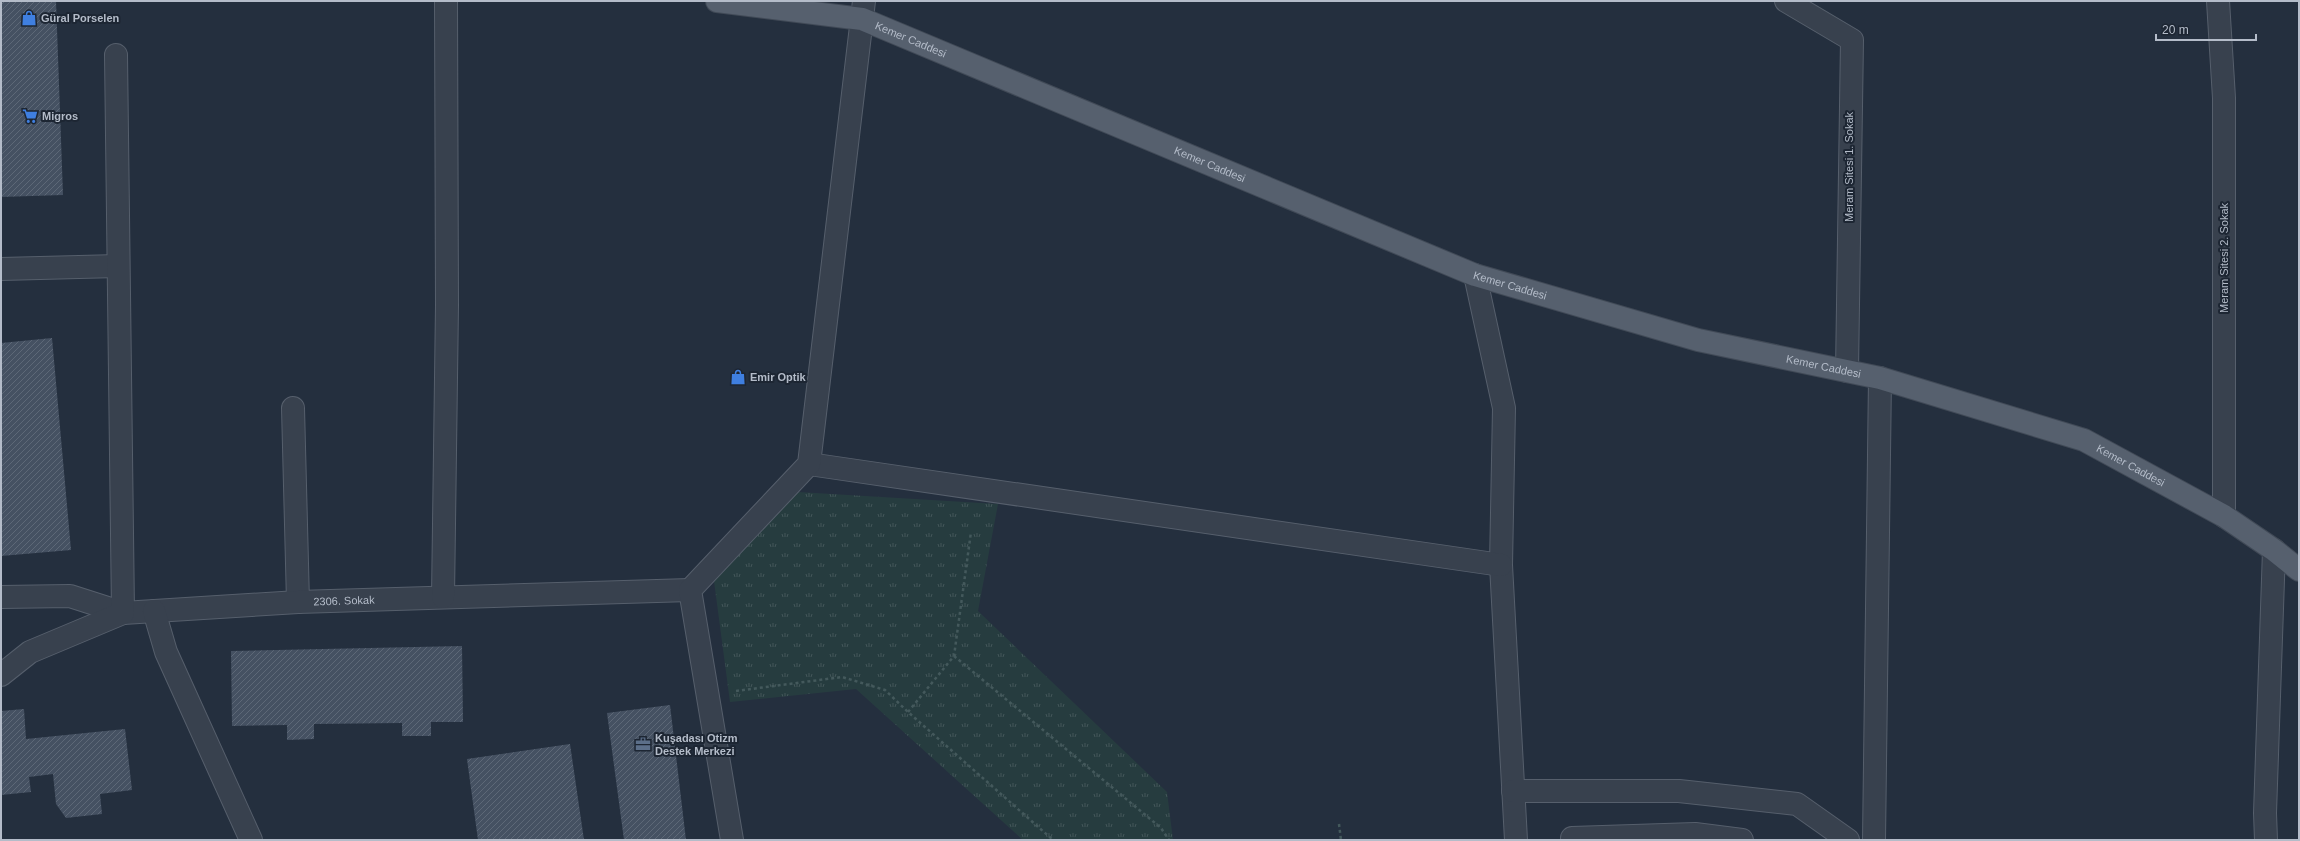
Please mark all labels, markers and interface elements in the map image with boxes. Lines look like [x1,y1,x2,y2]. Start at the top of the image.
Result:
shop icon: Güral Porselen [20,9,38,27]
place label: Güral Porselen [41,12,120,24]
scale bar [2156,16,2256,42]
street label: Kemer Caddesi [873,19,948,60]
text: 20 m [2162,23,2189,37]
supermarket icon: Migros [21,107,39,125]
place label: Migros [42,110,78,122]
street label: Meram Sitesi 1. Sokak [1843,111,1855,222]
street label: Kemer Caddesi [1172,144,1247,184]
street label: Meram Sitesi 2. Sokak [2218,202,2230,313]
street label: Kemer Caddesi [1472,269,1548,302]
street label: Kemer Caddesi [1785,353,1862,380]
shop icon: Emir Optik [729,368,747,386]
place label: Emir Optik [750,371,807,383]
street label: Kemer Caddesi [2095,442,2167,489]
street label: 2306. Sokak [313,594,375,608]
place label: Kuşadası Otizm Destek Merkezi [655,732,738,757]
office icon: Kuşadası Otizm Destek Merkezi [634,735,652,753]

